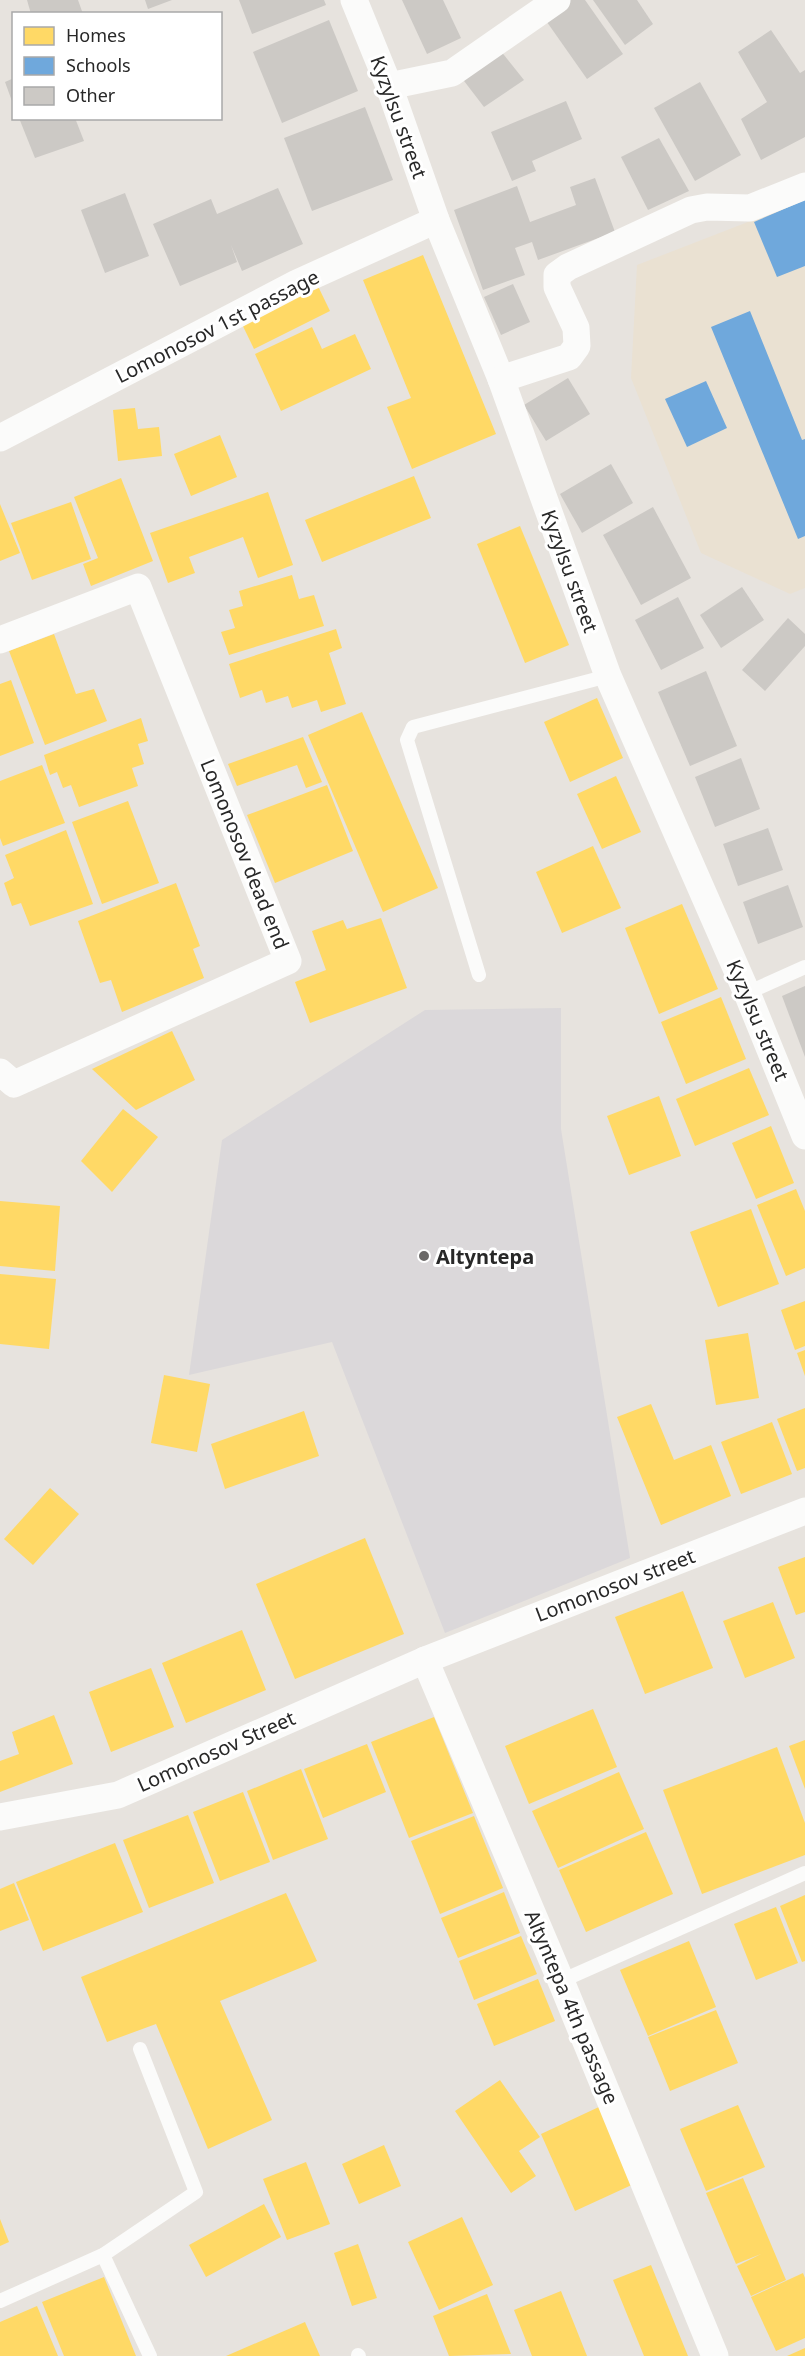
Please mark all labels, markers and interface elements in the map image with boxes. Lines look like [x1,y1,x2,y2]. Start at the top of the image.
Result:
legend [12,12,222,120]
text: Homes [66,23,126,47]
street label: Kyzylsu street [364,52,434,182]
text: Schools [66,53,131,77]
text: Other [66,83,116,107]
street label: Lomonosov 1st passage [110,263,324,389]
street label: Kyzylsu street [535,506,605,636]
street label: Lomonosov dead end [195,755,295,953]
street label: Kyzylsu street [720,955,796,1085]
place label: Altyntepa [436,1243,534,1270]
marker: Altyntepa [417,1249,431,1263]
street label: Lomonosov street [531,1542,699,1628]
street label: Lomonosov Street [133,1704,299,1798]
street label: Altyntepa 4th passage [519,1906,625,2108]

